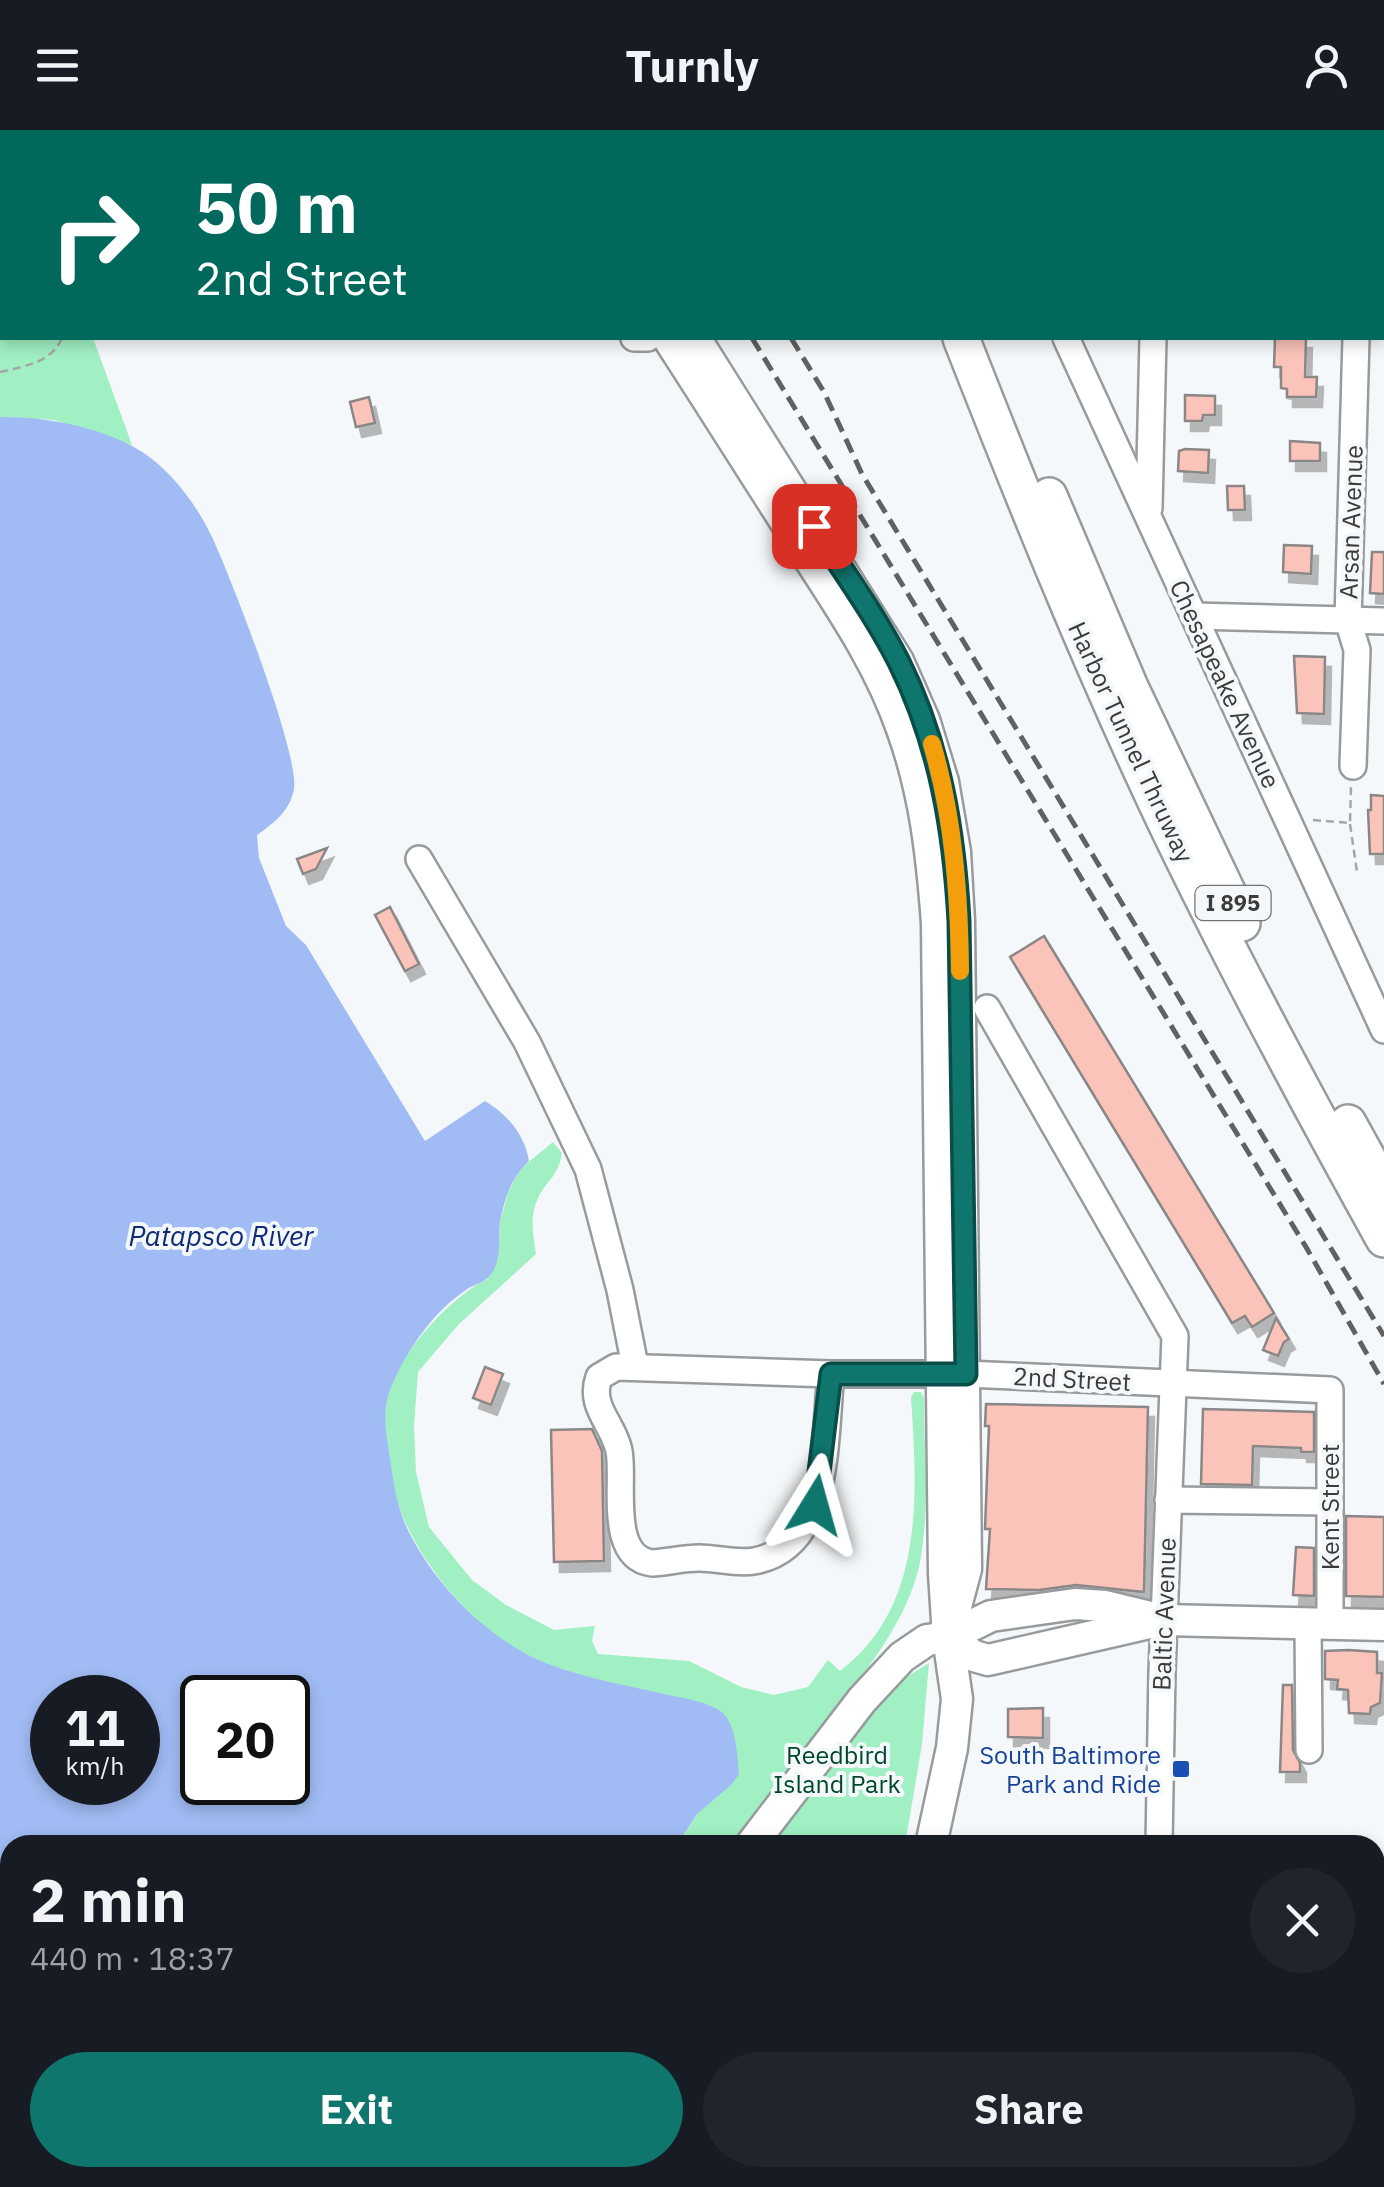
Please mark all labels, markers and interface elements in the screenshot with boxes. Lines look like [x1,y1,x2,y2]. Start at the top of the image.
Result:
text: Turnly [625,36,759,94]
icon: menu [30,38,85,93]
icon: person [1299,38,1354,93]
text: 50 m [195,161,358,252]
icon: right [30,170,160,300]
text: 2nd Street [195,249,408,307]
street label: Arsan Avenue [1331,444,1370,600]
pin [772,484,857,569]
icon: arrive [787,499,842,554]
street label: Chesapeake Avenue [1163,574,1288,793]
street label: Harbor Tunnel Thruway [1061,616,1202,868]
road number: I 895 [1196,886,1270,920]
water label: Patapsco River [129,1217,314,1254]
street label: 2nd Street [1012,1359,1132,1398]
street label: Kent Street [1313,1444,1346,1570]
position arrow [763,1453,867,1557]
street label: Baltic Avenue [1144,1537,1183,1691]
speed limit sign: 20 [180,1675,310,1805]
text: 11 [65,1695,125,1760]
park label: Reedbird Island Park [773,1738,901,1800]
place label: South Baltimore Park and Ride [979,1738,1161,1800]
text: km/h [66,1749,124,1782]
marker: South Baltimore Park and Ride [1170,1758,1192,1780]
text: 2 min [30,1860,187,1939]
button: close [1250,1868,1355,1973]
text: 440 m · 18:37 [30,1937,235,1979]
button: Exit [30,2052,683,2167]
button: Share [703,2052,1355,2167]

